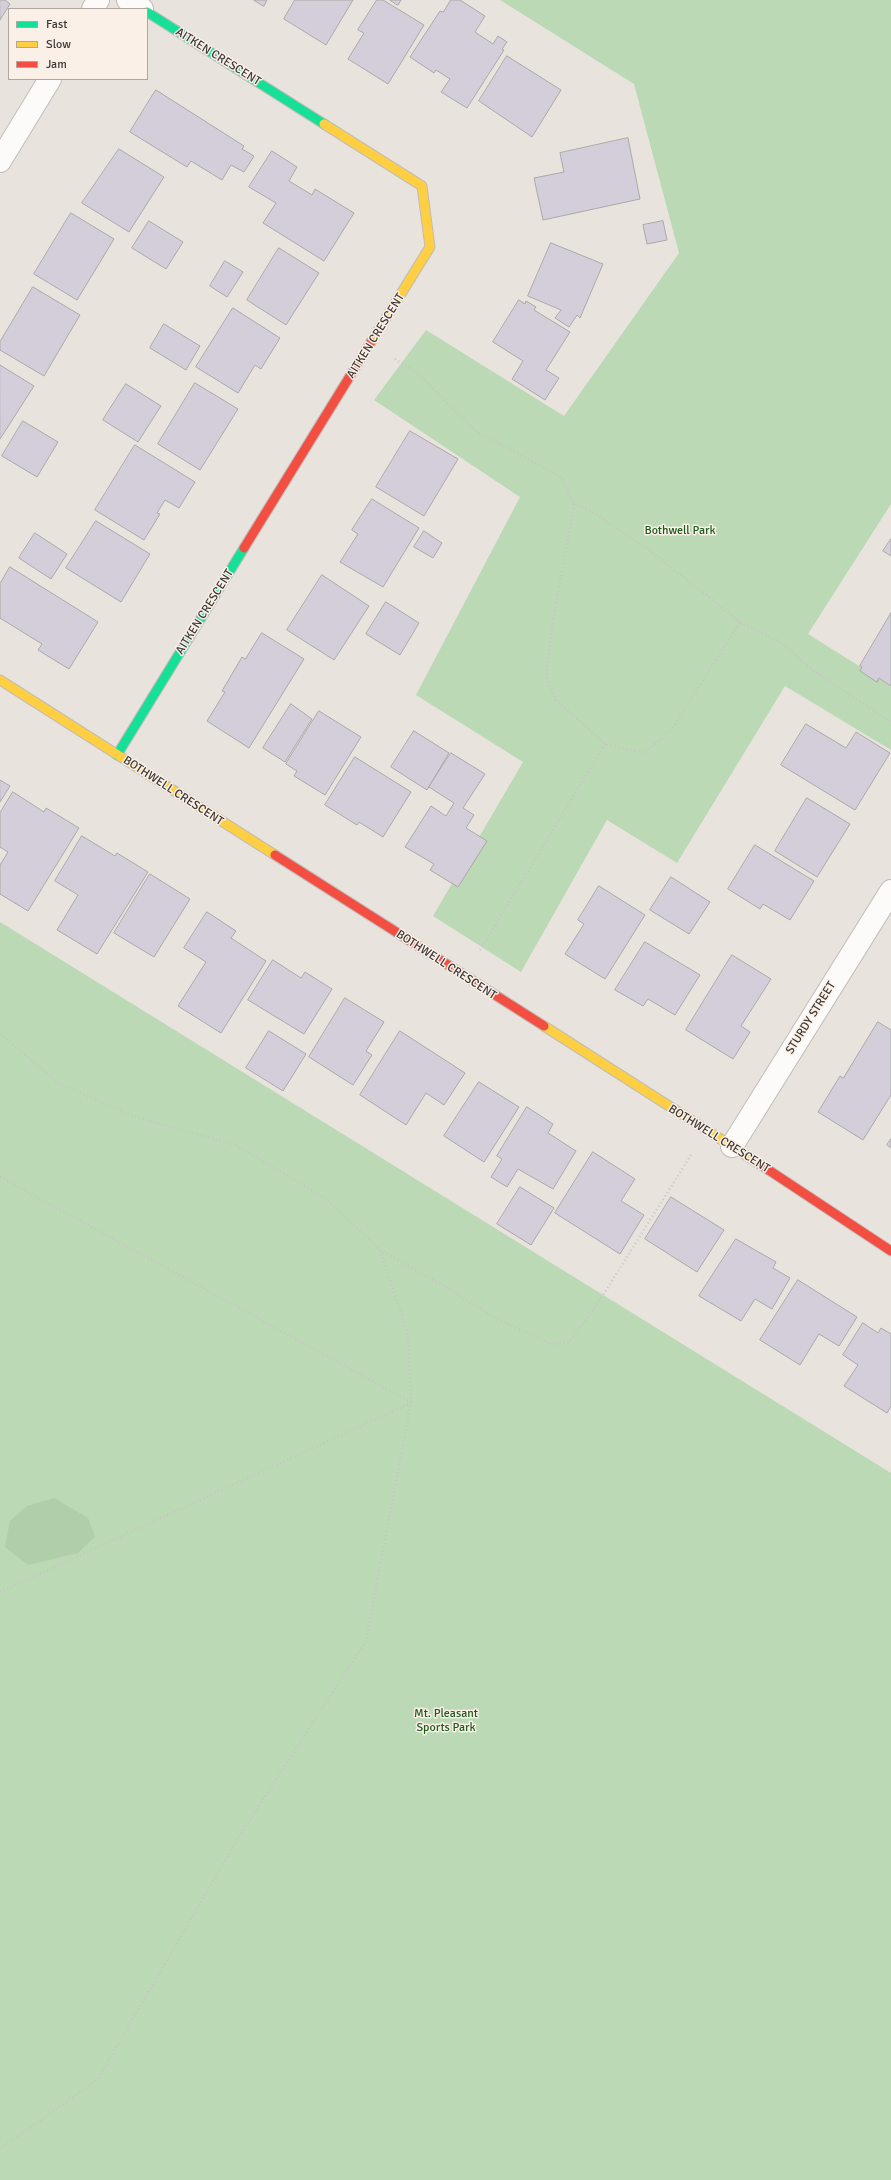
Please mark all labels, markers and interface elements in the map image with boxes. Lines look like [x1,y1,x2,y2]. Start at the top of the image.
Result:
legend [8,8,148,80]
text: Fast [46,17,67,32]
street label: AITKEN CRESCENT [173,25,263,89]
text: Slow [46,37,71,52]
text: Jam [46,57,67,72]
street label: AITKEN CRESCENT [344,291,408,381]
park label: Bothwell Park [644,524,716,538]
street label: AITKEN CRESCENT [173,567,237,657]
street label: BOTHWELL CRESCENT [120,753,226,829]
street label: BOTHWELL CRESCENT [393,927,499,1003]
street label: STURDY STREET [783,979,839,1057]
street label: BOTHWELL CRESCENT [666,1102,772,1176]
park label: Mt. Pleasant Sports Park [414,1707,478,1735]

